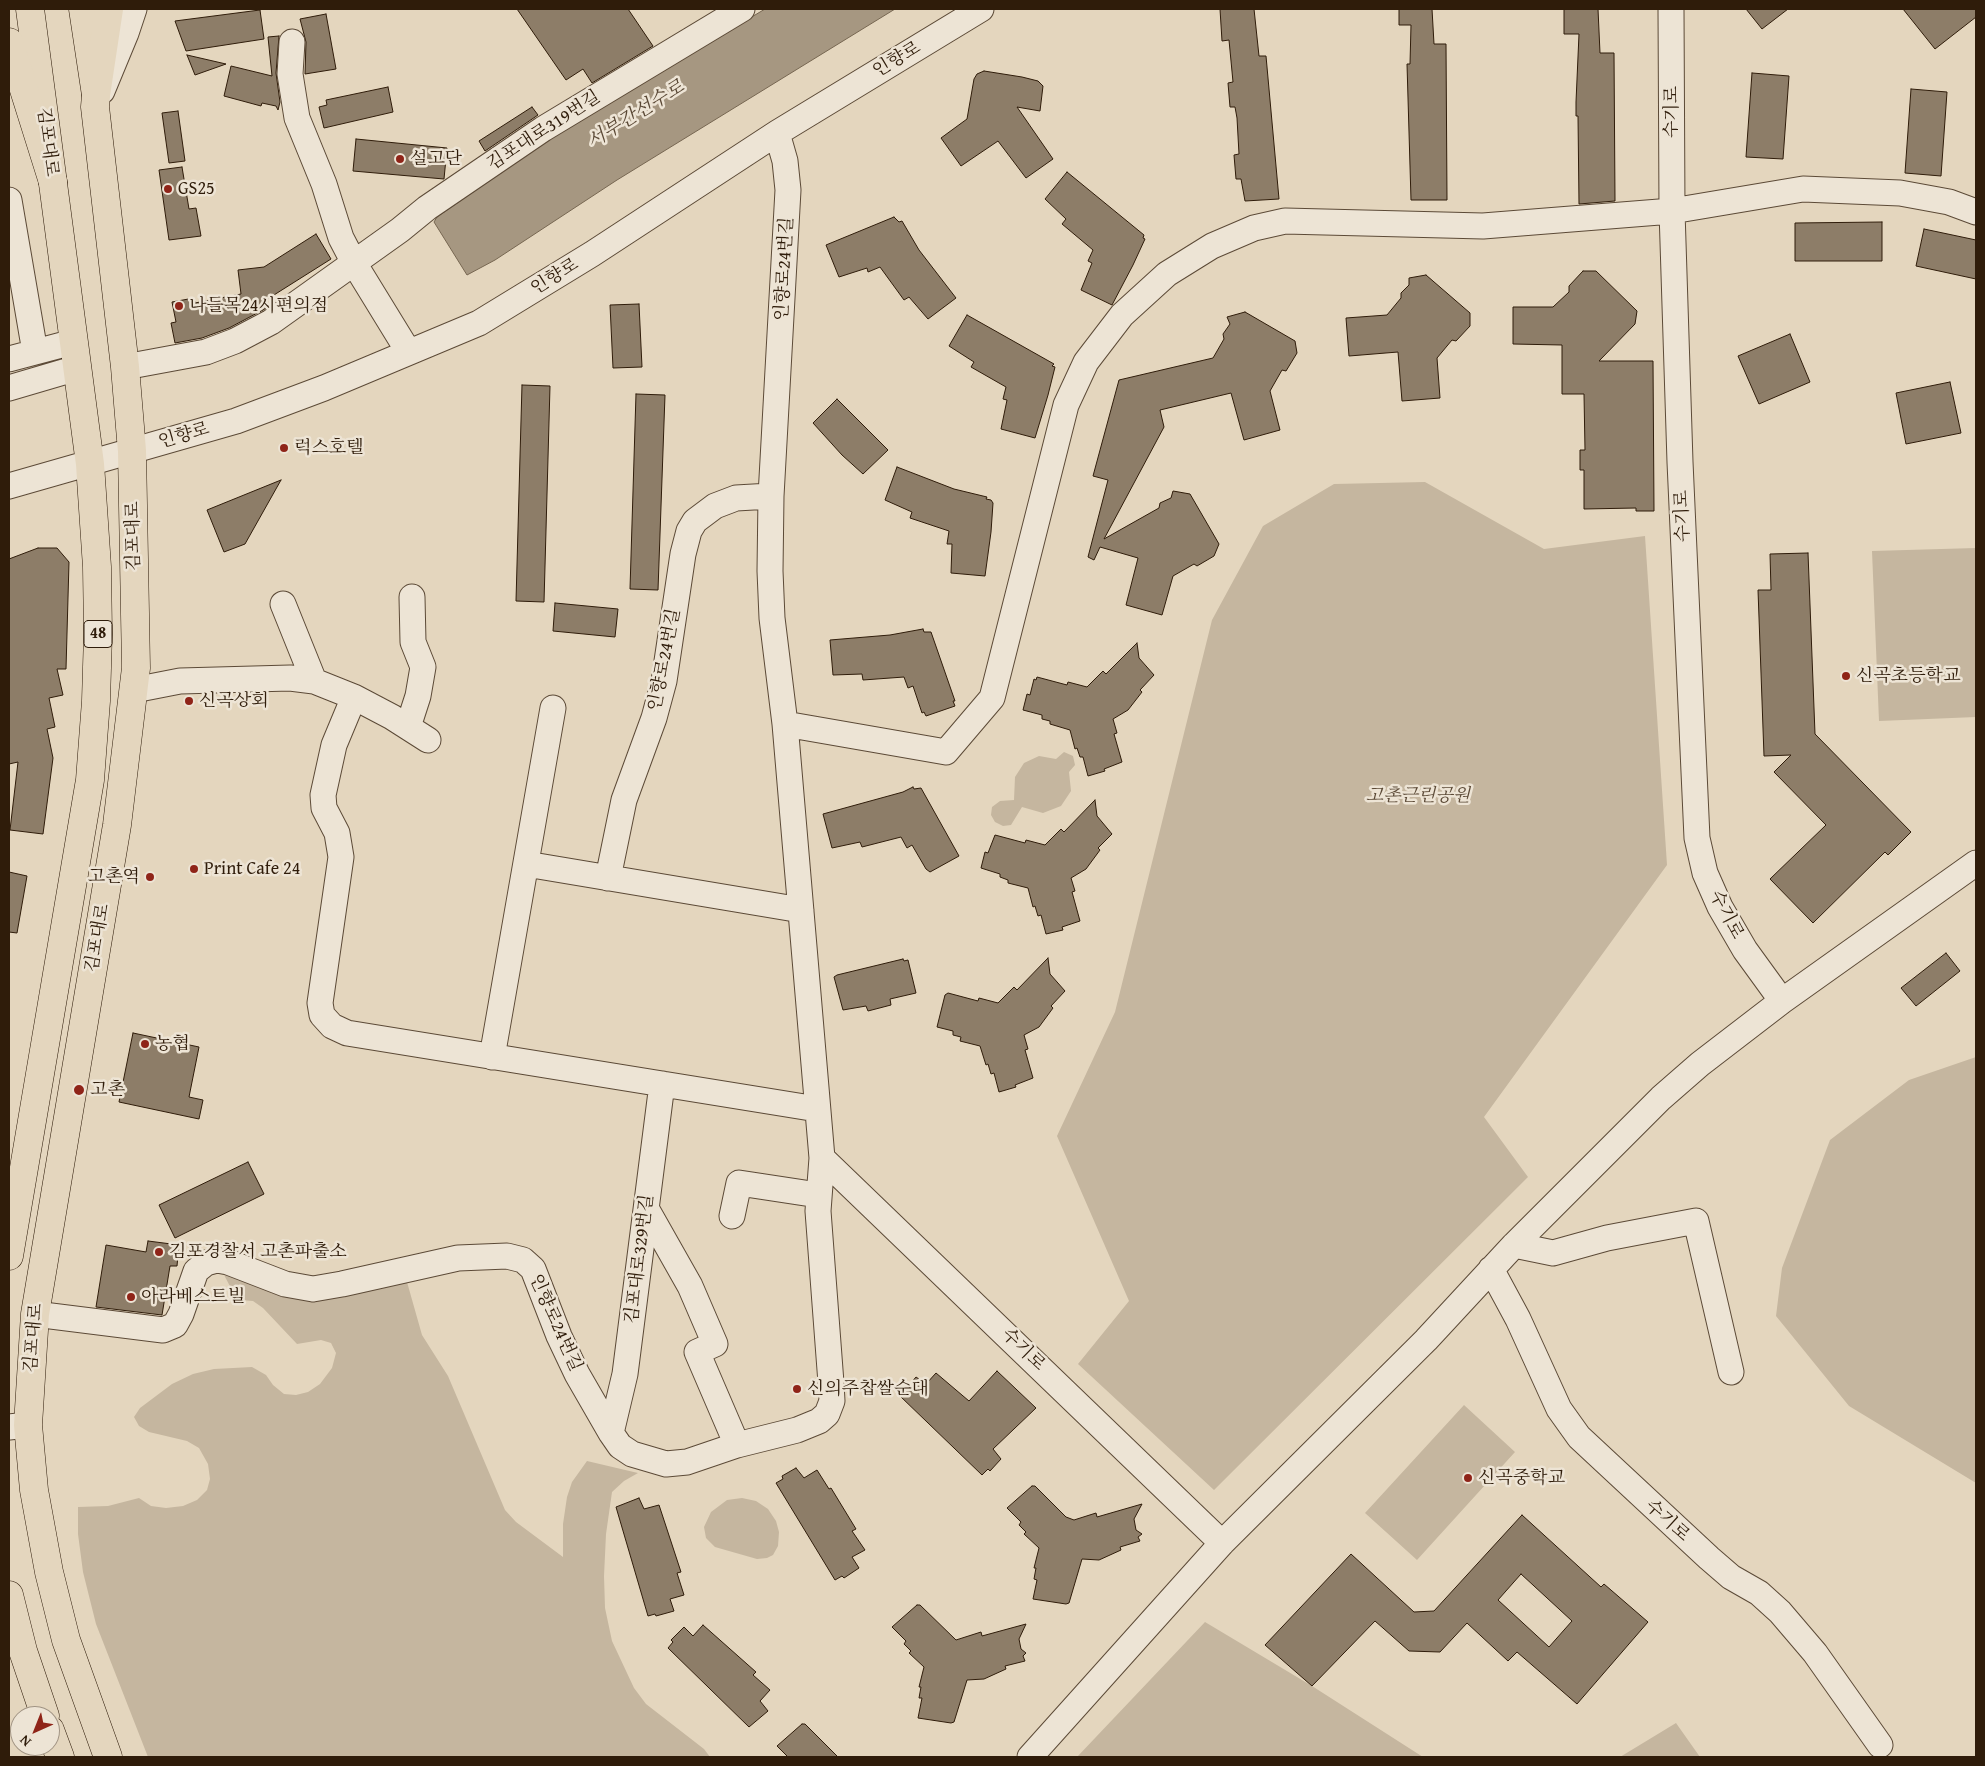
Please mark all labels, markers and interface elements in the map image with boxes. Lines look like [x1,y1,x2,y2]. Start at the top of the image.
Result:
street label: 인향로 [869,37,925,83]
water label: 서부간선수로 [583,76,689,154]
street label: 김포대로319번길 [483,86,605,176]
street label: 수기로 [1661,86,1683,138]
street label: 김포대로 [32,106,62,178]
place label: 설고단 [410,148,462,170]
marker: 설고단 [394,153,406,165]
place label: GS25 [178,178,215,200]
marker: GS25 [162,183,174,195]
street label: 인향로24번길 [771,216,799,322]
street label: 인향로 [527,254,583,300]
place label: 나들목24시편의점 [189,295,328,317]
marker: 나들목24시편의점 [173,300,185,312]
street label: 인향로 [156,418,212,454]
place label: 럭스호텔 [294,437,364,459]
marker: 럭스호텔 [278,442,290,454]
street label: 수기로 [1671,490,1695,542]
street label: 김포대로 [123,501,145,571]
street label: 인향로24번길 [644,607,686,713]
road number: 48 [84,620,112,648]
place label: 신곡초등학교 [1856,665,1960,687]
marker: 신곡초등학교 [1840,670,1852,682]
place label: 신곡상회 [199,690,269,712]
marker: 신곡상회 [183,695,195,707]
park label: 고촌근린공원 [1366,785,1470,807]
place label: Print Cafe 24 [204,858,300,880]
marker: Print Cafe 24 [188,863,200,875]
place label: 고촌역 [88,866,140,888]
marker: 고촌역 [144,871,156,883]
street label: 수기로 [1704,887,1748,943]
street label: 김포대로 [81,902,115,974]
place label: 농협 [155,1033,190,1055]
marker: 농협 [139,1038,151,1050]
place label: 고촌 [90,1079,125,1101]
marker: 고촌 [72,1083,86,1097]
street label: 김포대로329번길 [621,1193,659,1325]
place label: 김포경찰서 고촌파출소 [169,1241,347,1263]
marker: 김포경찰서 고촌파출소 [153,1246,165,1258]
street label: 인향로24번길 [524,1271,586,1375]
place label: 아라베스트빌 [141,1286,245,1308]
marker: 아라베스트빌 [125,1291,137,1303]
street label: 김포대로 [20,1302,48,1374]
street label: 수기로 [997,1324,1049,1376]
place label: 신의주찹쌀순대 [807,1378,929,1400]
marker: 신의주찹쌀순대 [791,1383,803,1395]
place label: 신곡중학교 [1478,1467,1565,1489]
marker: 신곡중학교 [1462,1472,1474,1484]
street label: 수기로 [1640,1496,1694,1546]
north arrow [10,1706,60,1756]
text: N [15,1731,36,1752]

